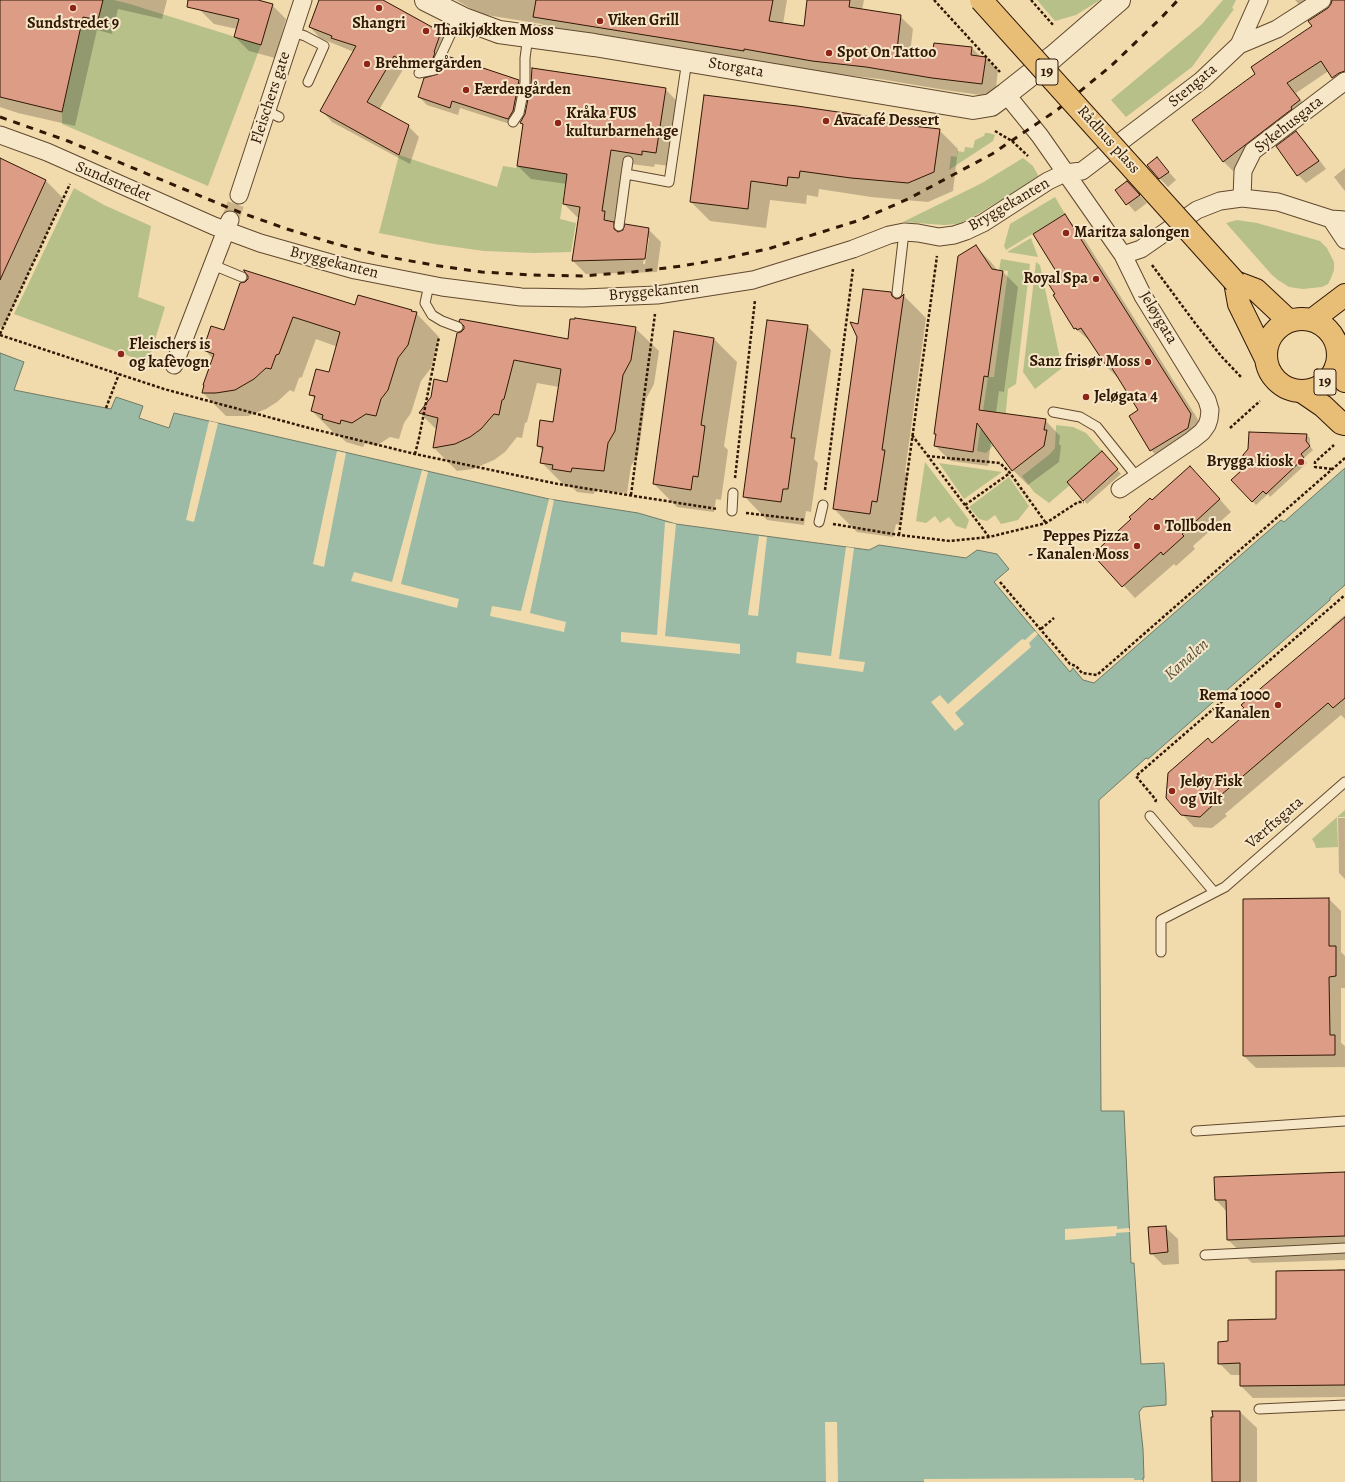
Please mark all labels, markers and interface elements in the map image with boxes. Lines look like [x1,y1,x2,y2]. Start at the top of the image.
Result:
marker: Sundstredet 9 [68,3,78,13]
marker: Shangri [374,3,384,13]
place label: Viken Grill [608,11,679,31]
place label: Sundstredet 9 [27,14,119,34]
place label: Shangri [352,14,406,34]
marker: Viken Grill [595,16,605,26]
place label: Thaikjøkken Moss [434,21,554,41]
marker: Thaikjøkken Moss [421,26,431,36]
place label: Spot On Tattoo [837,43,936,63]
marker: Spot On Tattoo [824,48,834,58]
street label: Fleischers gate [247,49,295,147]
place label: Brehmergården [375,54,482,74]
street label: Storgata [707,54,765,82]
marker: Brehmergården [362,59,372,69]
road number: 19 [1036,59,1058,85]
street label: Stengata [1165,60,1221,112]
place label: Færdengården [474,80,571,100]
marker: Færdengården [461,85,471,95]
street label: Sykehusgata [1251,92,1327,158]
street label: Rådhus plass [1072,102,1144,178]
place label: Kråka FUS kulturbarnehage [566,104,678,142]
place label: Avacafé Dessert [834,111,939,131]
marker: Avacafé Dessert [821,116,831,126]
marker: Kråka FUS kulturbarnehage [553,118,563,128]
street label: Sundstredet [72,157,154,207]
street label: Bryggekanten [965,174,1053,236]
place label: Maritza salongen [1074,223,1190,243]
marker: Maritza salongen [1061,228,1071,238]
street label: Bryggekanten [288,243,380,283]
place label: Royal Spa [1023,269,1088,289]
marker: Royal Spa [1091,274,1101,284]
street label: Bryggekanten [608,278,700,306]
street label: Jeløygata [1135,288,1181,348]
place label: Fleischers is og kafèvogn [129,335,210,373]
marker: Fleischers is og kafèvogn [116,349,126,359]
place label: Sanz frisør Moss [1029,352,1140,372]
marker: Sanz frisør Moss [1143,357,1153,367]
road number: 19 [1314,369,1336,395]
place label: Jeløgata 4 [1094,387,1158,407]
marker: Jeløgata 4 [1081,392,1091,402]
place label: Brygga kiosk [1206,452,1293,472]
marker: Brygga kiosk [1296,457,1306,467]
place label: Tollboden [1165,517,1231,537]
marker: Tollboden [1152,522,1162,532]
place label: Peppes Pizza - Kanalen Moss [1028,527,1129,565]
marker: Peppes Pizza - Kanalen Moss [1132,541,1142,551]
water label: Kanalen [1161,635,1213,685]
place label: Rema 1000 Kanalen [1199,686,1270,724]
marker: Rema 1000 Kanalen [1273,700,1283,710]
place label: Jeløy Fisk og Vilt [1180,772,1242,810]
marker: Jeløy Fisk og Vilt [1167,786,1177,796]
street label: Værftsgata [1242,793,1308,853]

